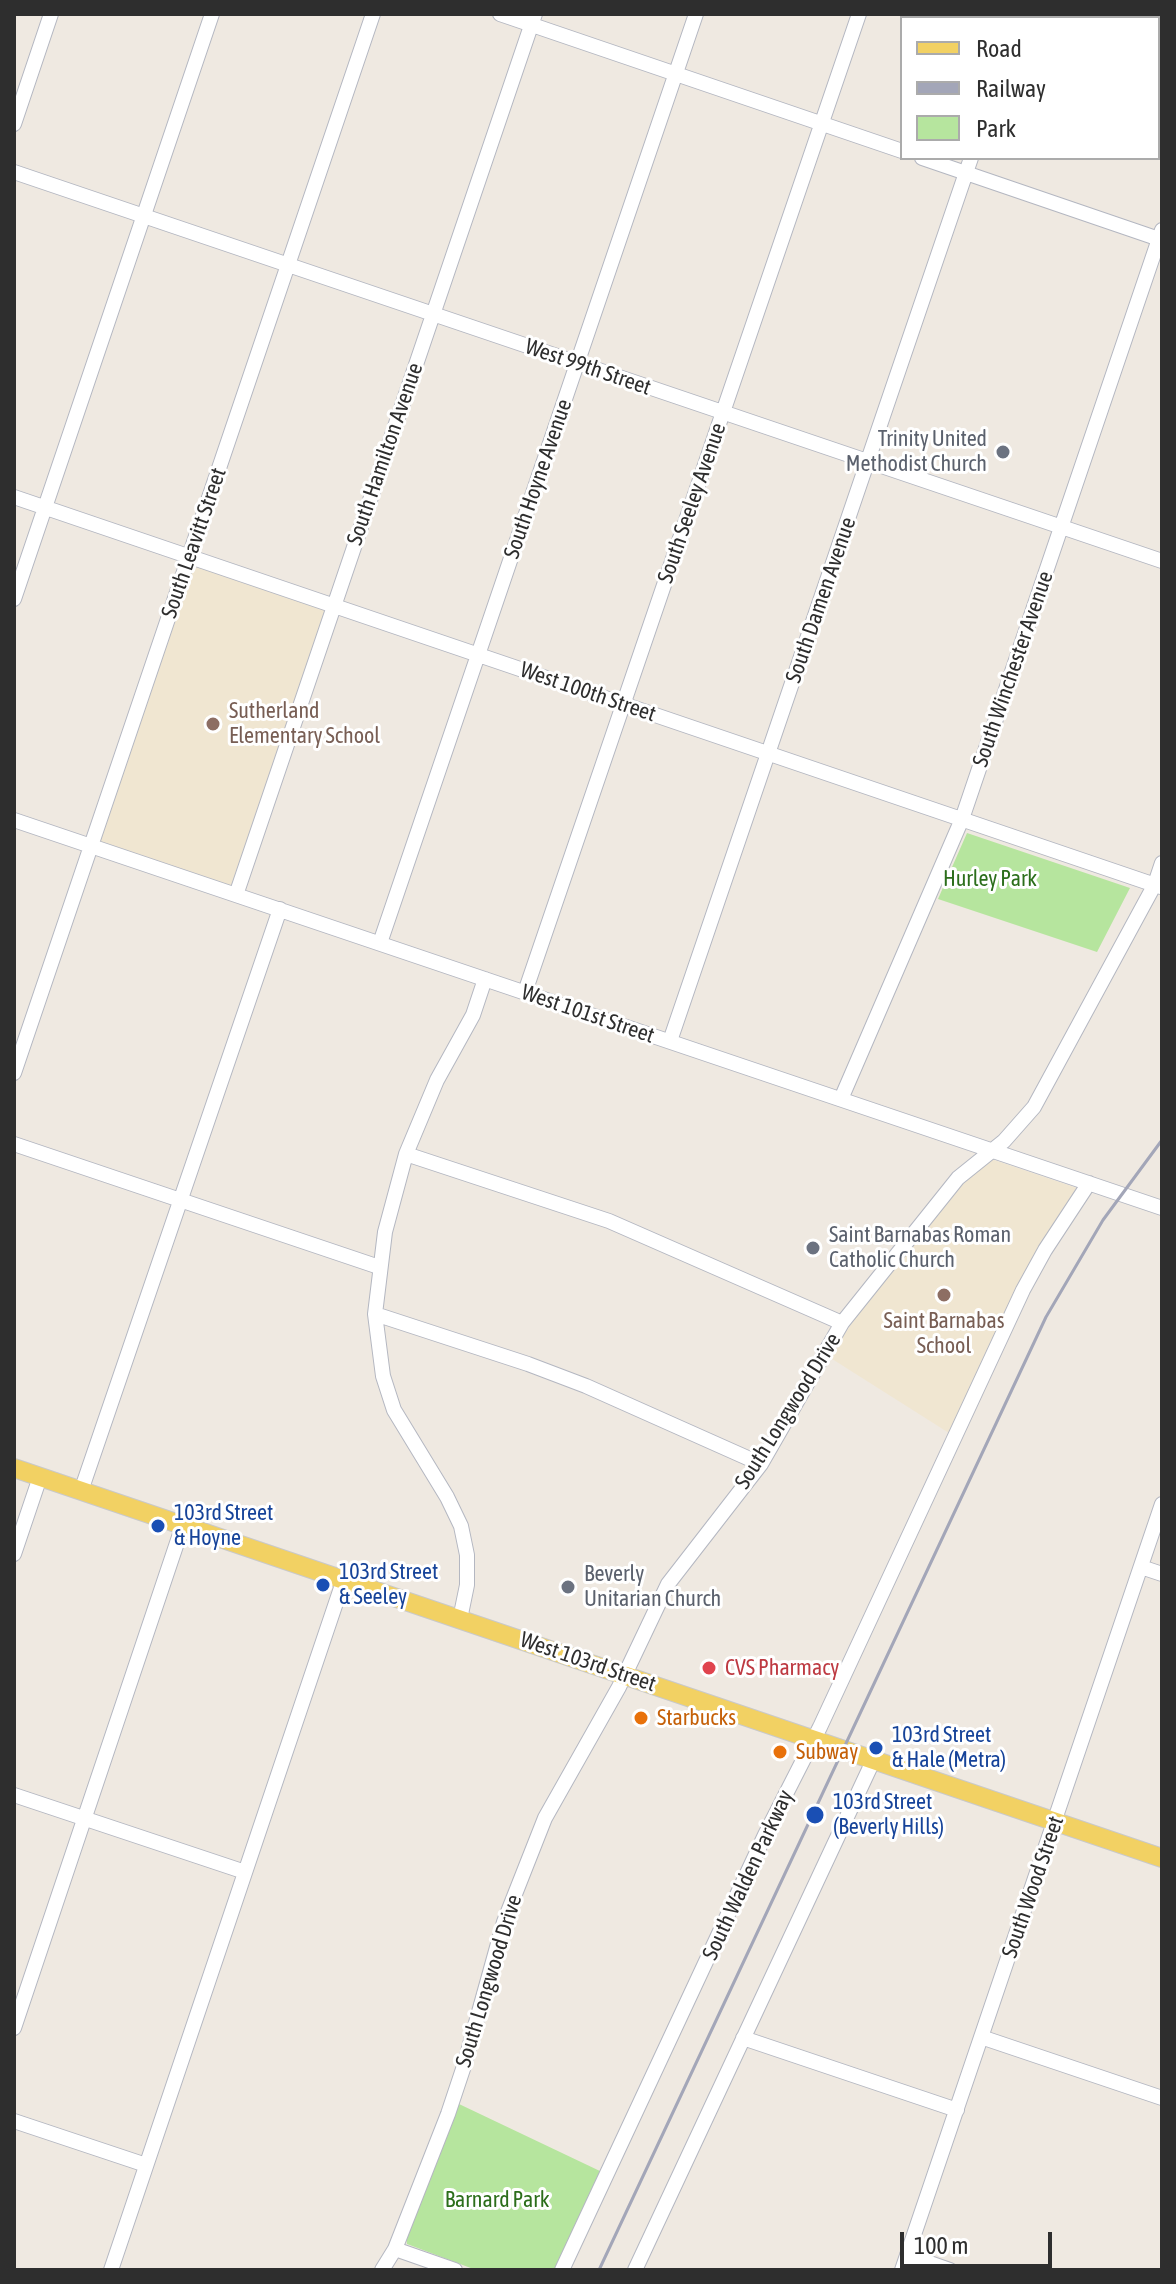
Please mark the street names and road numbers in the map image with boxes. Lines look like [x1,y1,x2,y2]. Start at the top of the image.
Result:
street label: West 99th Street [522,333,654,401]
street label: South Hamilton Avenue [341,359,429,549]
street label: South Hoyne Avenue [498,396,578,562]
street label: South Seeley Avenue [652,419,732,587]
street label: South Leavitt Street [156,464,232,622]
street label: South Damen Avenue [780,514,862,686]
street label: South Winchester Avenue [967,568,1059,770]
street label: West 100th Street [517,656,659,728]
street label: West 101st Street [518,979,658,1049]
street label: South Longwood Drive [729,1328,847,1494]
street label: West 103rd Street [517,1626,659,1698]
street label: South Walden Parkway [697,1786,799,1964]
street label: South Wood Street [996,1813,1070,1961]
street label: South Longwood Drive [450,1892,528,2070]

